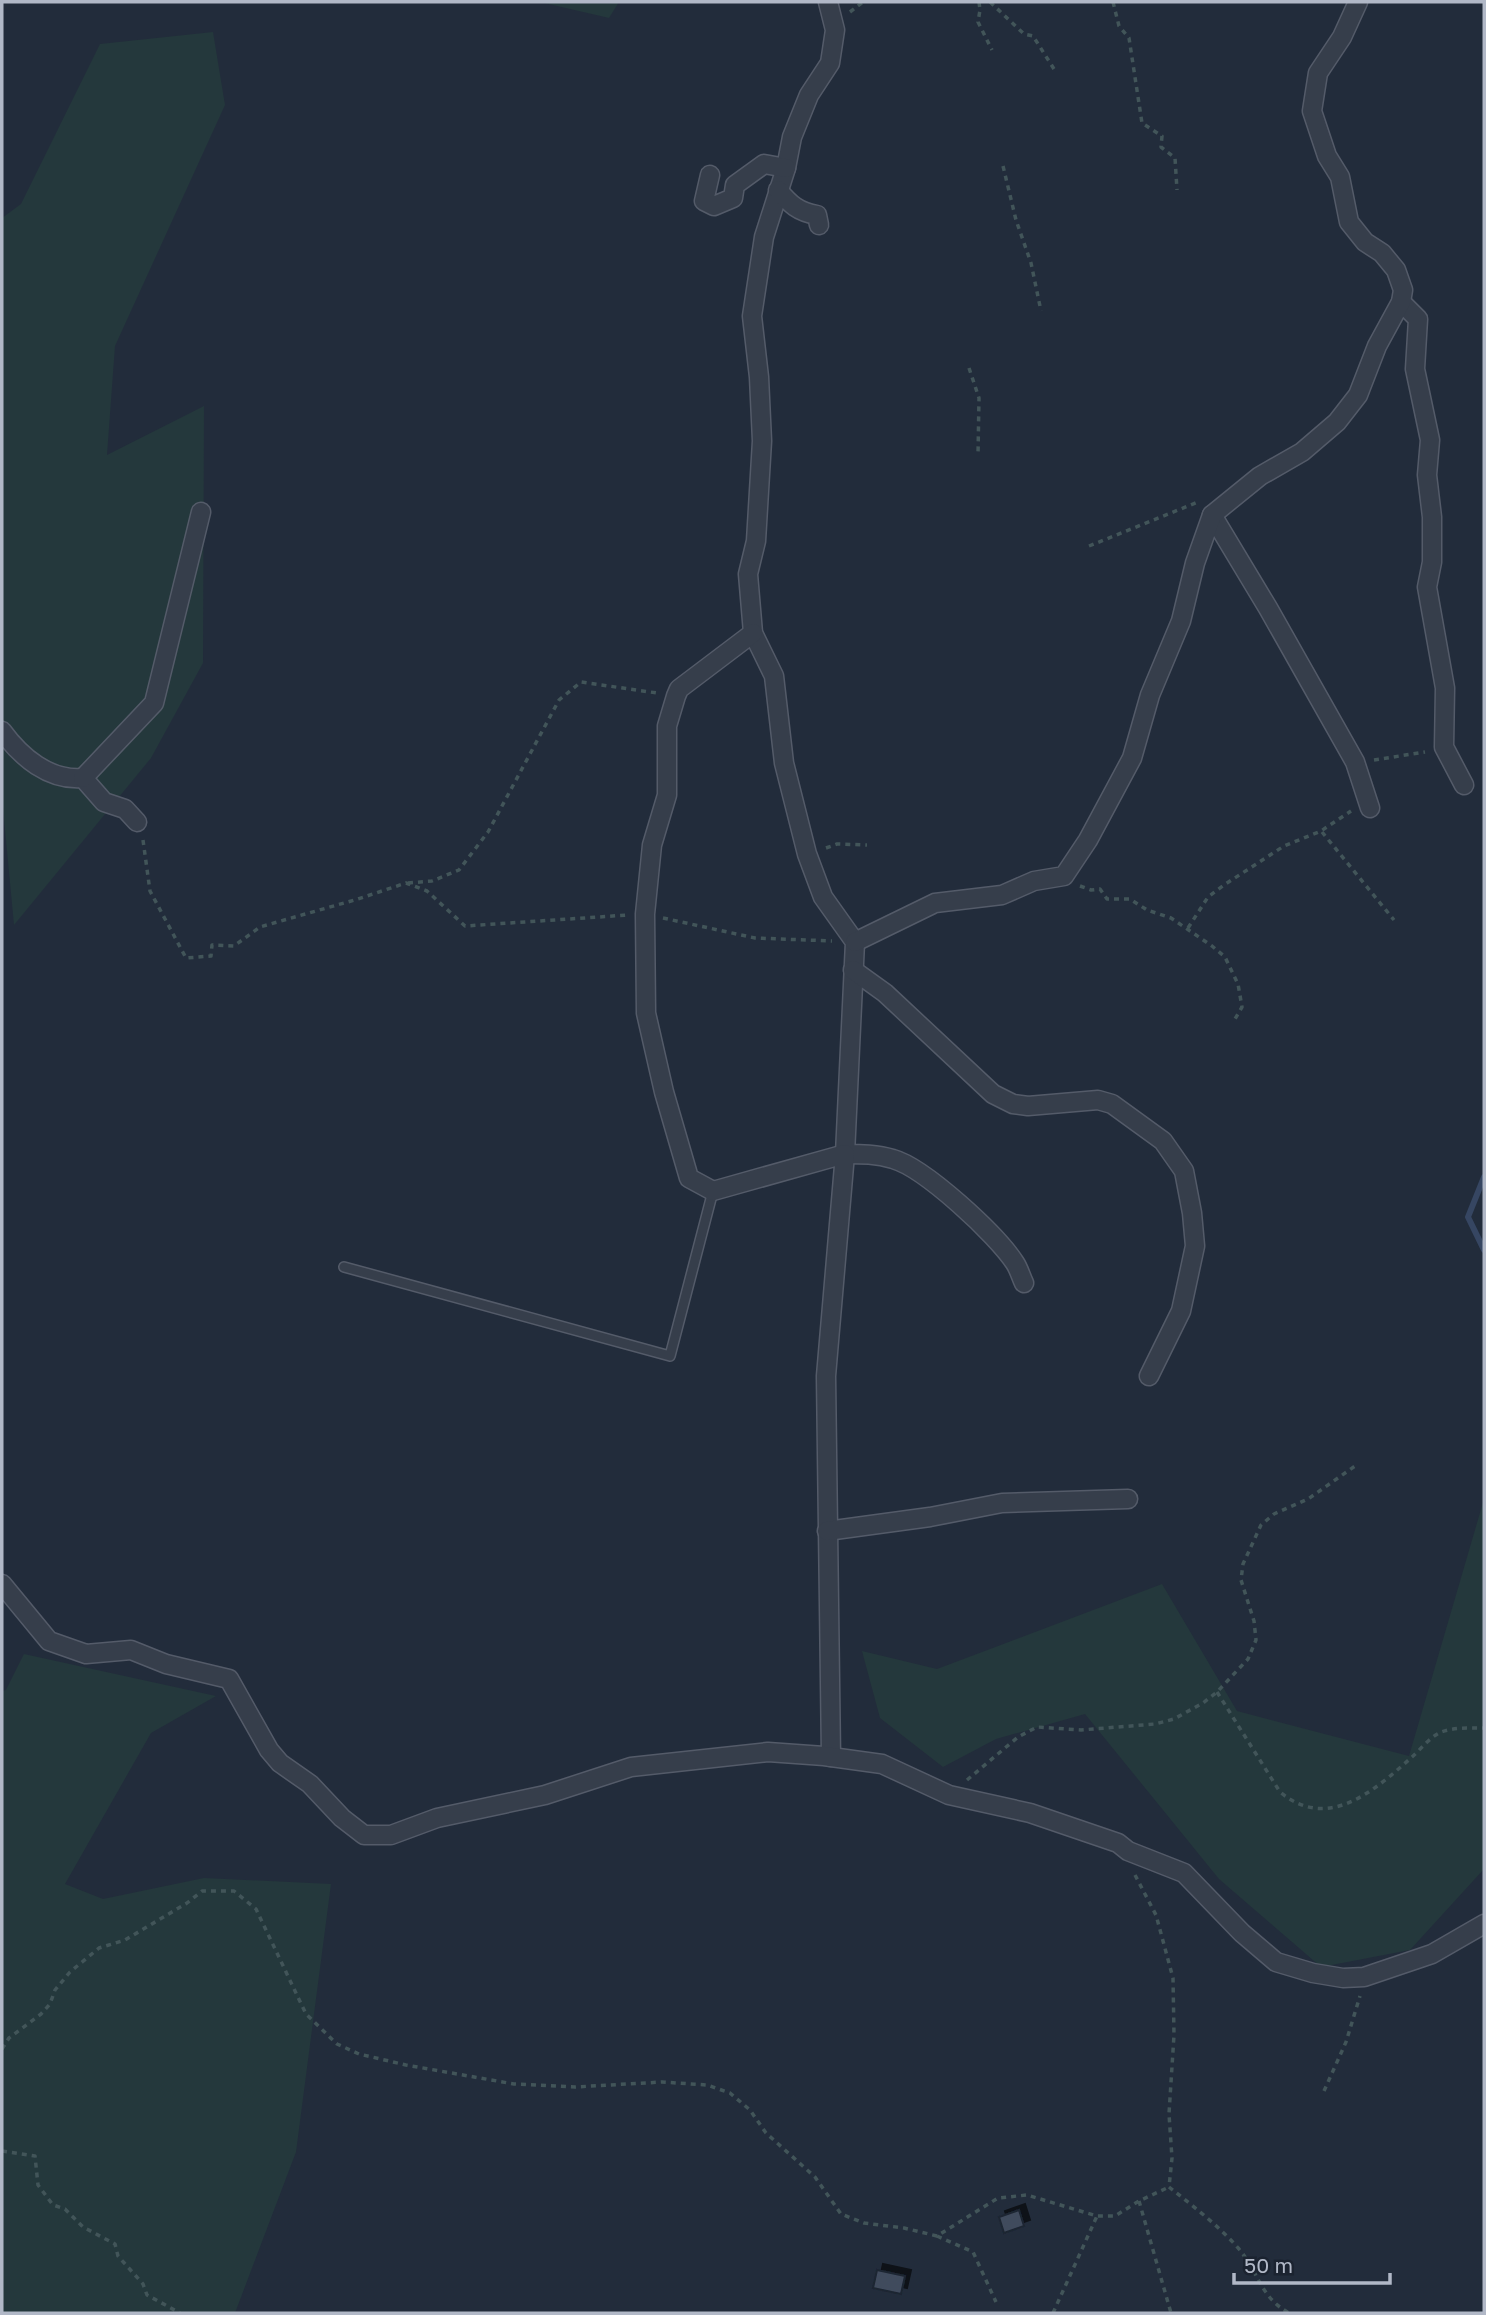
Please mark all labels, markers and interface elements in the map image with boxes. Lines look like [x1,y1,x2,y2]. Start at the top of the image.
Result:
scale bar [1234,2242,1390,2286]
text: 50 m [1244,2252,1293,2278]

